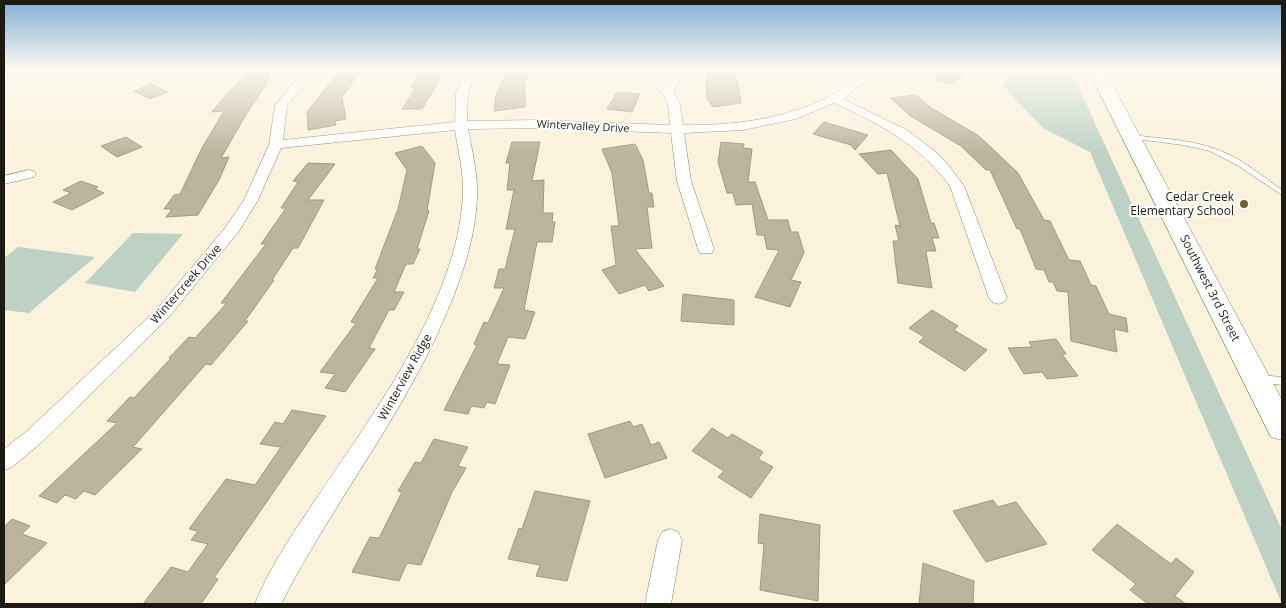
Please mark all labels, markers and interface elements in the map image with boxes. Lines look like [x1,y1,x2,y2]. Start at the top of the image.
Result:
street label: Wintervalley Drive [536,116,630,135]
place label: Cedar Creek Elementary School [1130,188,1235,219]
marker: Cedar Creek Elementary School [1238,198,1250,210]
street label: Southwest 3rd Street [1176,231,1245,344]
street label: Wintercreek Drive [146,240,225,327]
street label: Winterview Ridge [374,330,436,423]

